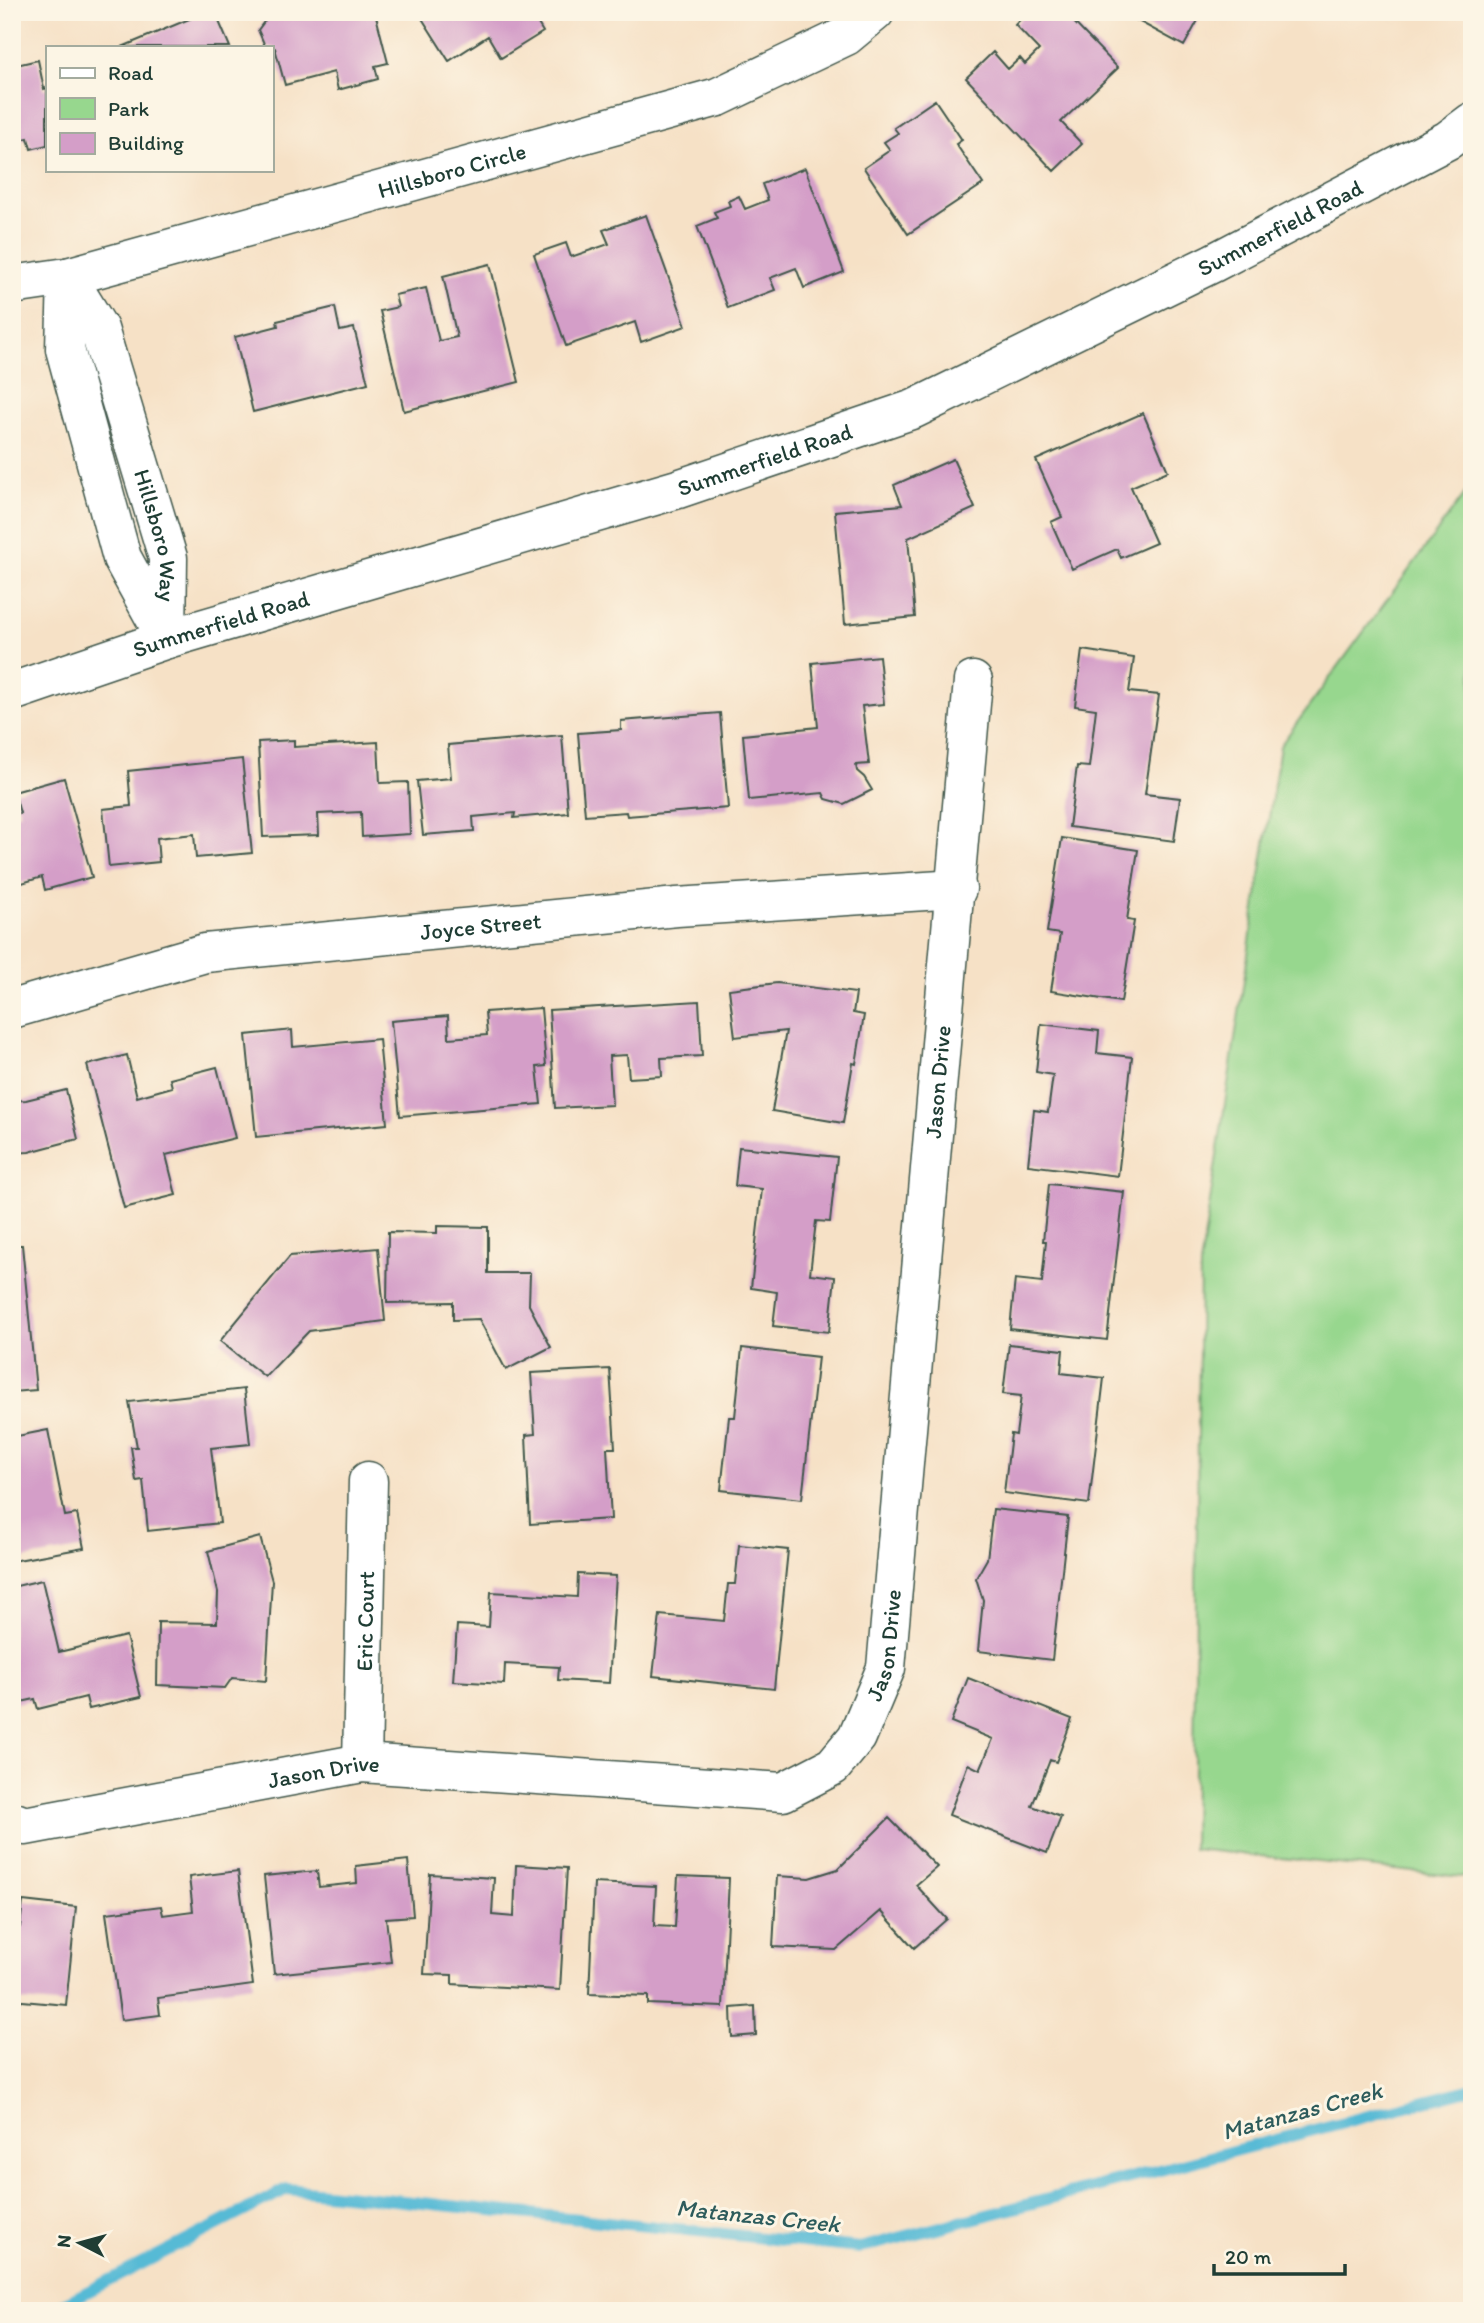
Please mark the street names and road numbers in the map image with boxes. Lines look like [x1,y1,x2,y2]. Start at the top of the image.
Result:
street label: Hillsboro Circle [375,137,529,204]
street label: Summerfield Road [1193,173,1368,282]
street label: Summerfield Road [674,417,856,502]
street label: Hillsboro Way [128,466,182,602]
street label: Summerfield Road [129,584,313,664]
street label: Joyce Street [419,906,543,946]
street label: Jason Drive [919,1024,957,1140]
street label: Eric Court [350,1571,380,1671]
street label: Jason Drive [860,1588,907,1705]
street label: Jason Drive [266,1749,381,1794]

